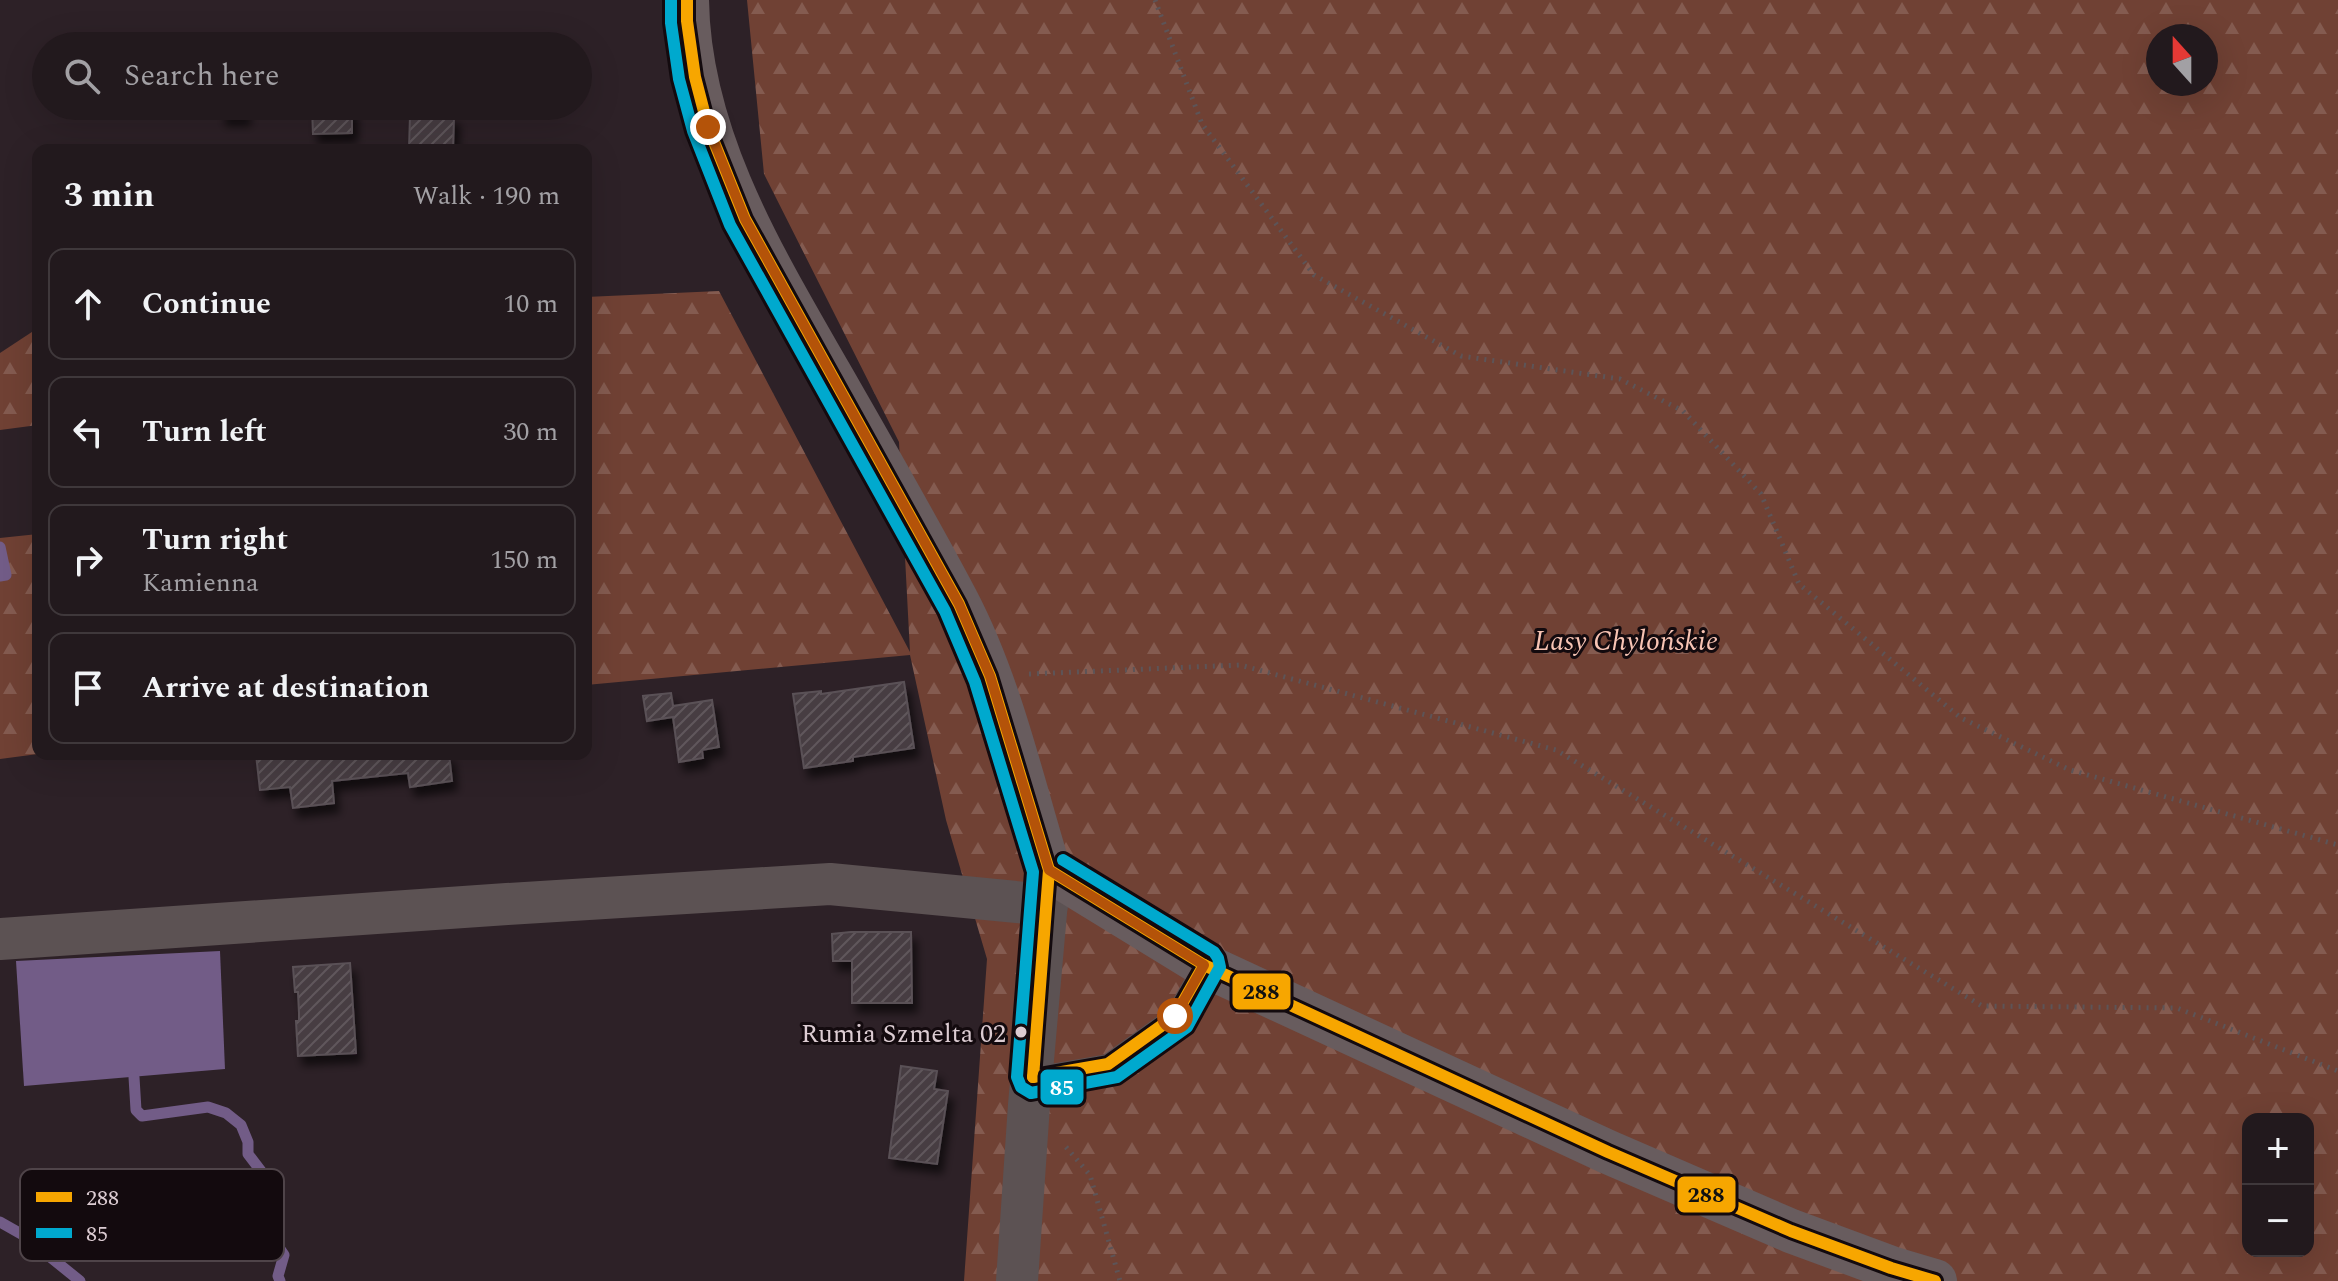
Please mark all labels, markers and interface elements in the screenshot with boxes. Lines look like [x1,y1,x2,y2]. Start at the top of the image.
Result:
north arrow [2146,24,2218,96]
search box [32,32,592,120]
text: Search here [124,53,280,99]
icon: search [60,54,104,98]
route end [690,109,726,145]
text: 3 min [64,170,154,222]
text: Walk · 190 m [413,176,560,216]
text: Continue [142,281,271,327]
icon: ahead [66,282,110,326]
text: 10 m [503,284,558,324]
text: Turn left [142,409,267,455]
icon: left [66,410,110,454]
text: 30 m [503,412,558,452]
text: Turn right [142,517,288,563]
icon: right [66,538,110,582]
text: 150 m [490,540,558,580]
text: Kamienna [142,563,259,603]
park label: Lasy Chylońskie [1534,620,1718,663]
text: Arrive at destination [142,665,429,711]
icon: arrive [66,666,110,710]
line badge: 288 [1231,972,1292,1011]
text: 288 [1242,976,1280,1009]
route start [1157,998,1193,1034]
place label: Rumia Szmelta 02 [801,1014,1006,1054]
marker: Rumia Szmelta 02 [1013,1024,1029,1040]
line badge: 85 [1039,1068,1085,1106]
text: 85 [1050,1072,1074,1105]
map controls [2242,1113,2314,1257]
button: + [2242,1113,2314,1185]
legend [20,1169,284,1261]
line badge: 288 [1676,1175,1737,1214]
text: 288 [1687,1179,1725,1212]
text: 288 [86,1182,119,1215]
button: − [2242,1185,2314,1257]
text: 85 [86,1218,108,1251]

